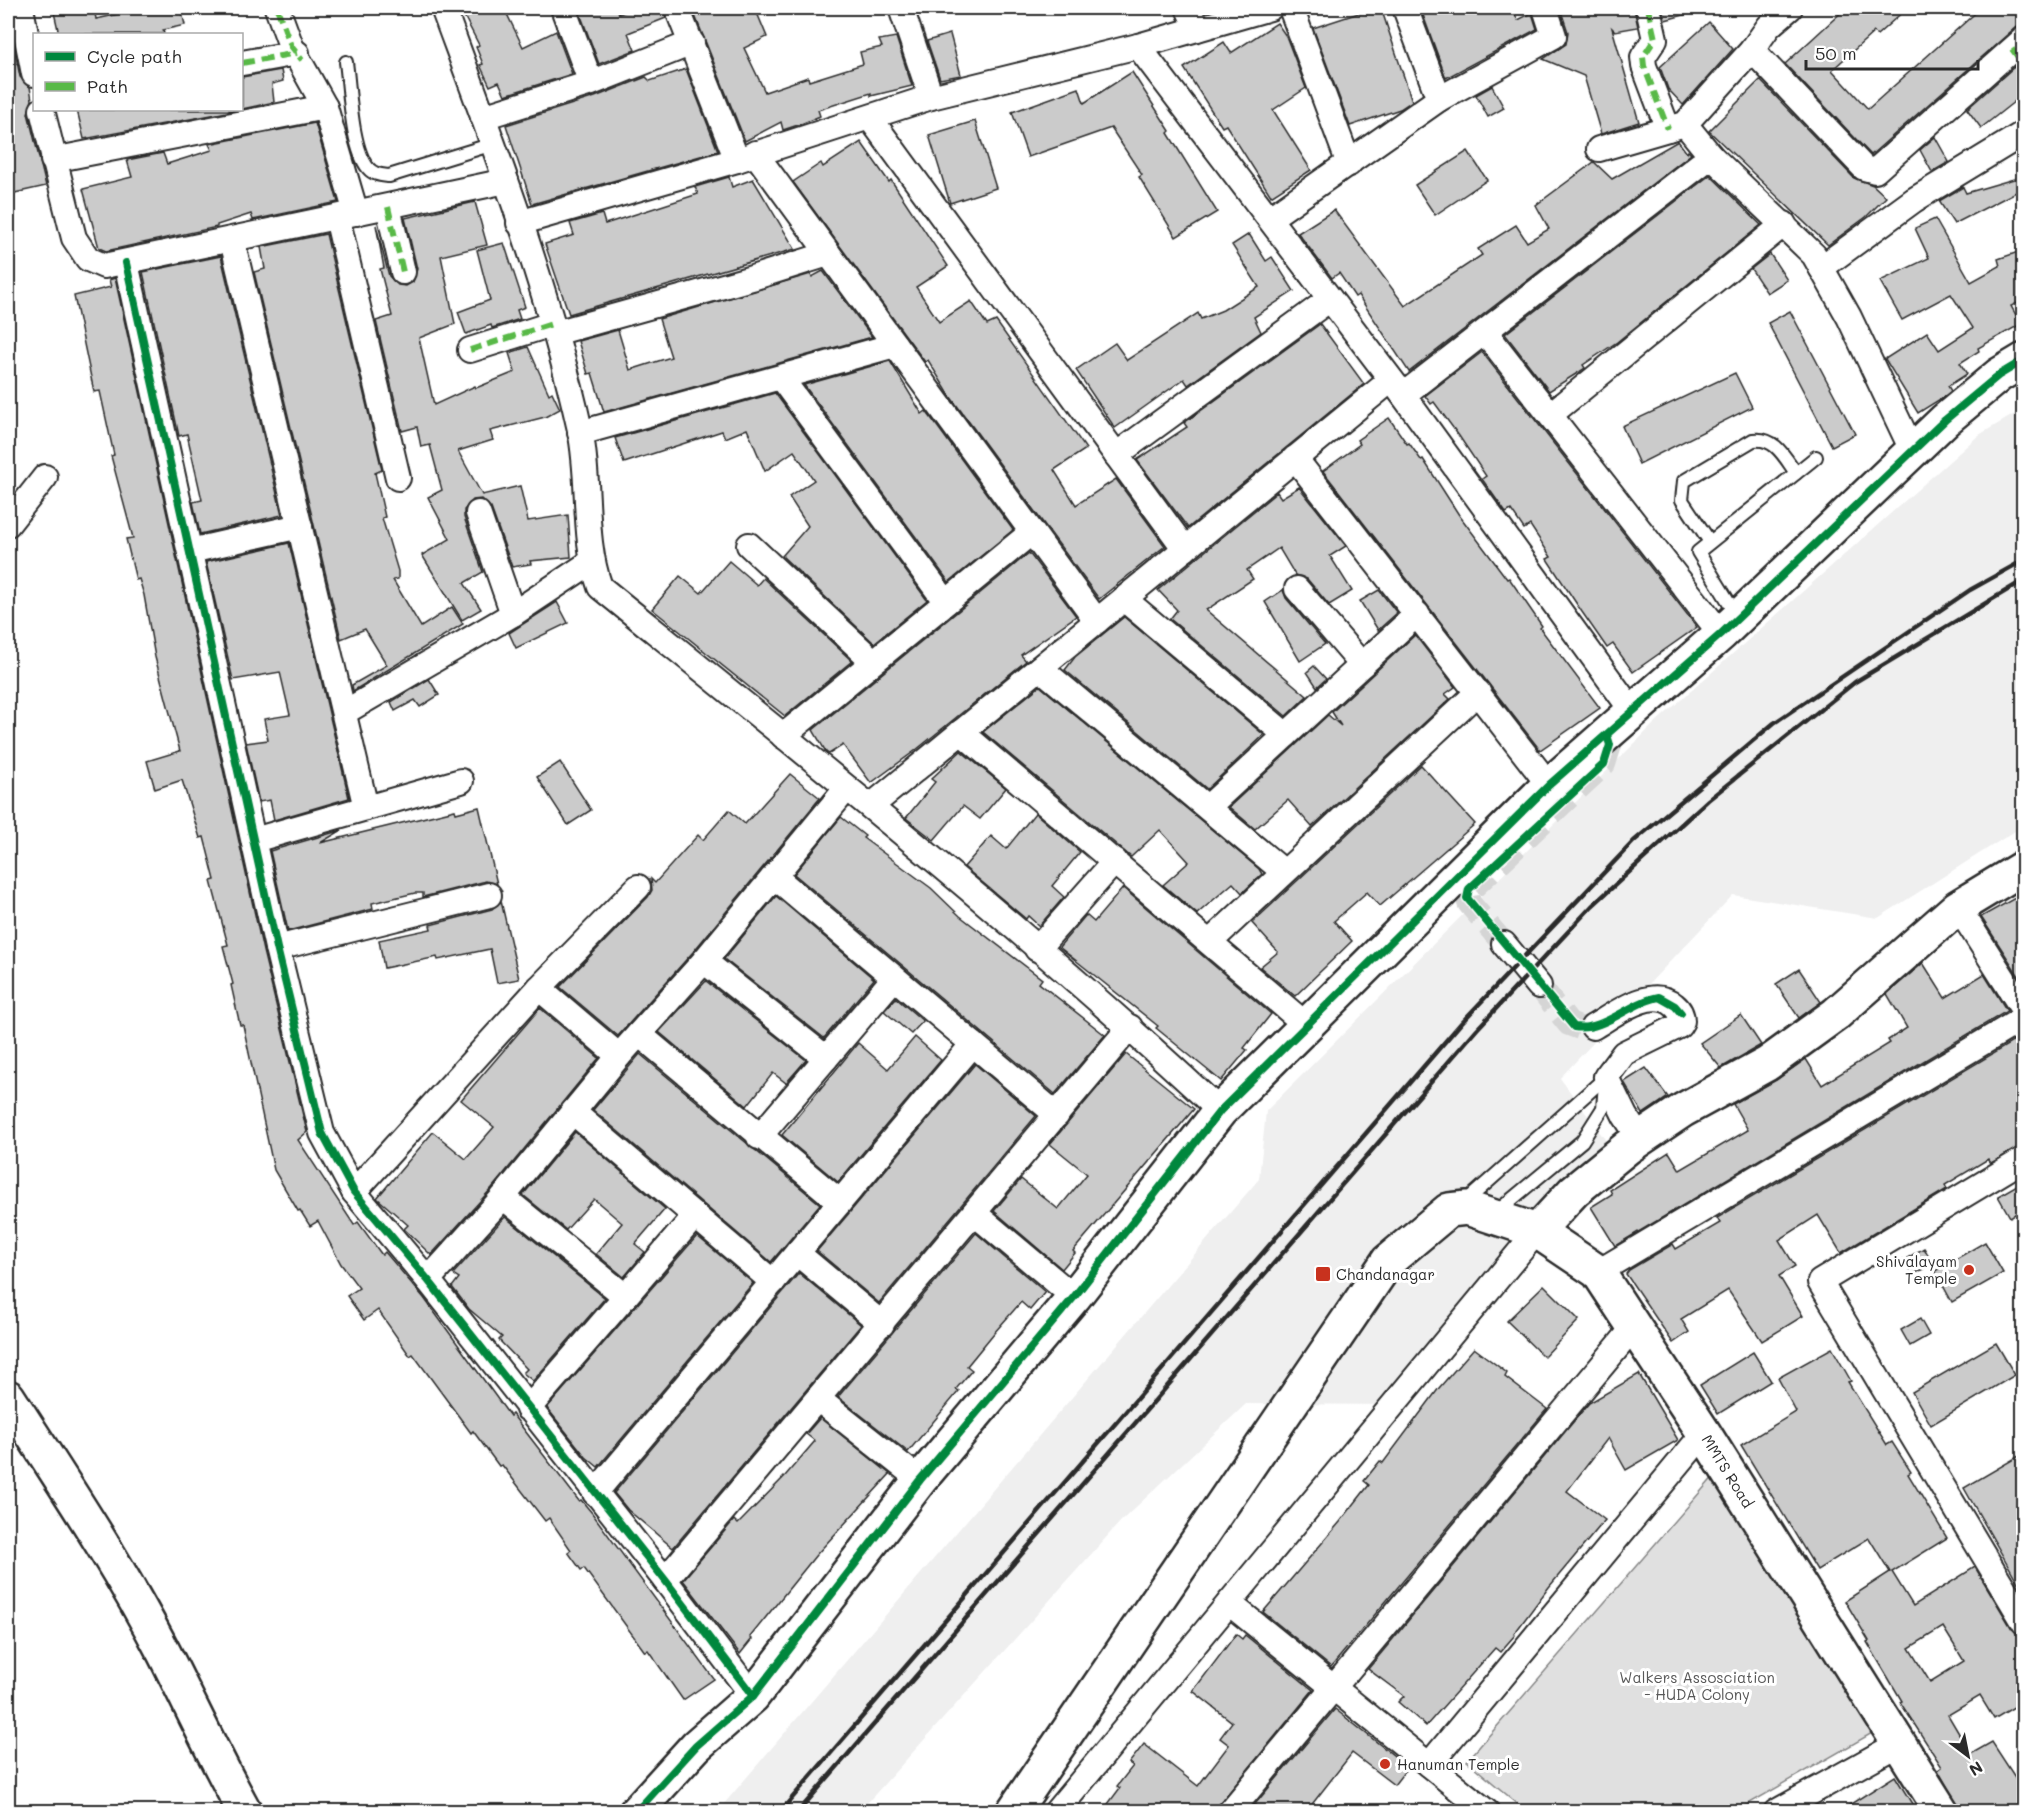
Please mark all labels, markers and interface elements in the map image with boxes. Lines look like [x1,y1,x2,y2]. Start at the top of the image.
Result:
legend [33,33,243,111]
scale bar [1806,33,1978,71]
text: 50 m [1815,41,1857,65]
text: Cycle path [87,44,182,68]
text: Path [87,74,127,98]
place label: Shivalayam Temple [1876,1251,1957,1288]
marker: Shivalayam Temple [1962,1263,1976,1277]
place label: Chandanagar [1336,1264,1435,1284]
marker: Chandanagar [1314,1265,1332,1283]
street label: MMTS Road [1698,1431,1758,1511]
park label: Walkers Assosciation - HUDA Colony [1619,1667,1775,1704]
north arrow [1938,1726,1998,1786]
place label: Hanuman Temple [1397,1754,1520,1774]
marker: Hanuman Temple [1378,1757,1392,1771]
text: N [1965,1757,1987,1781]

